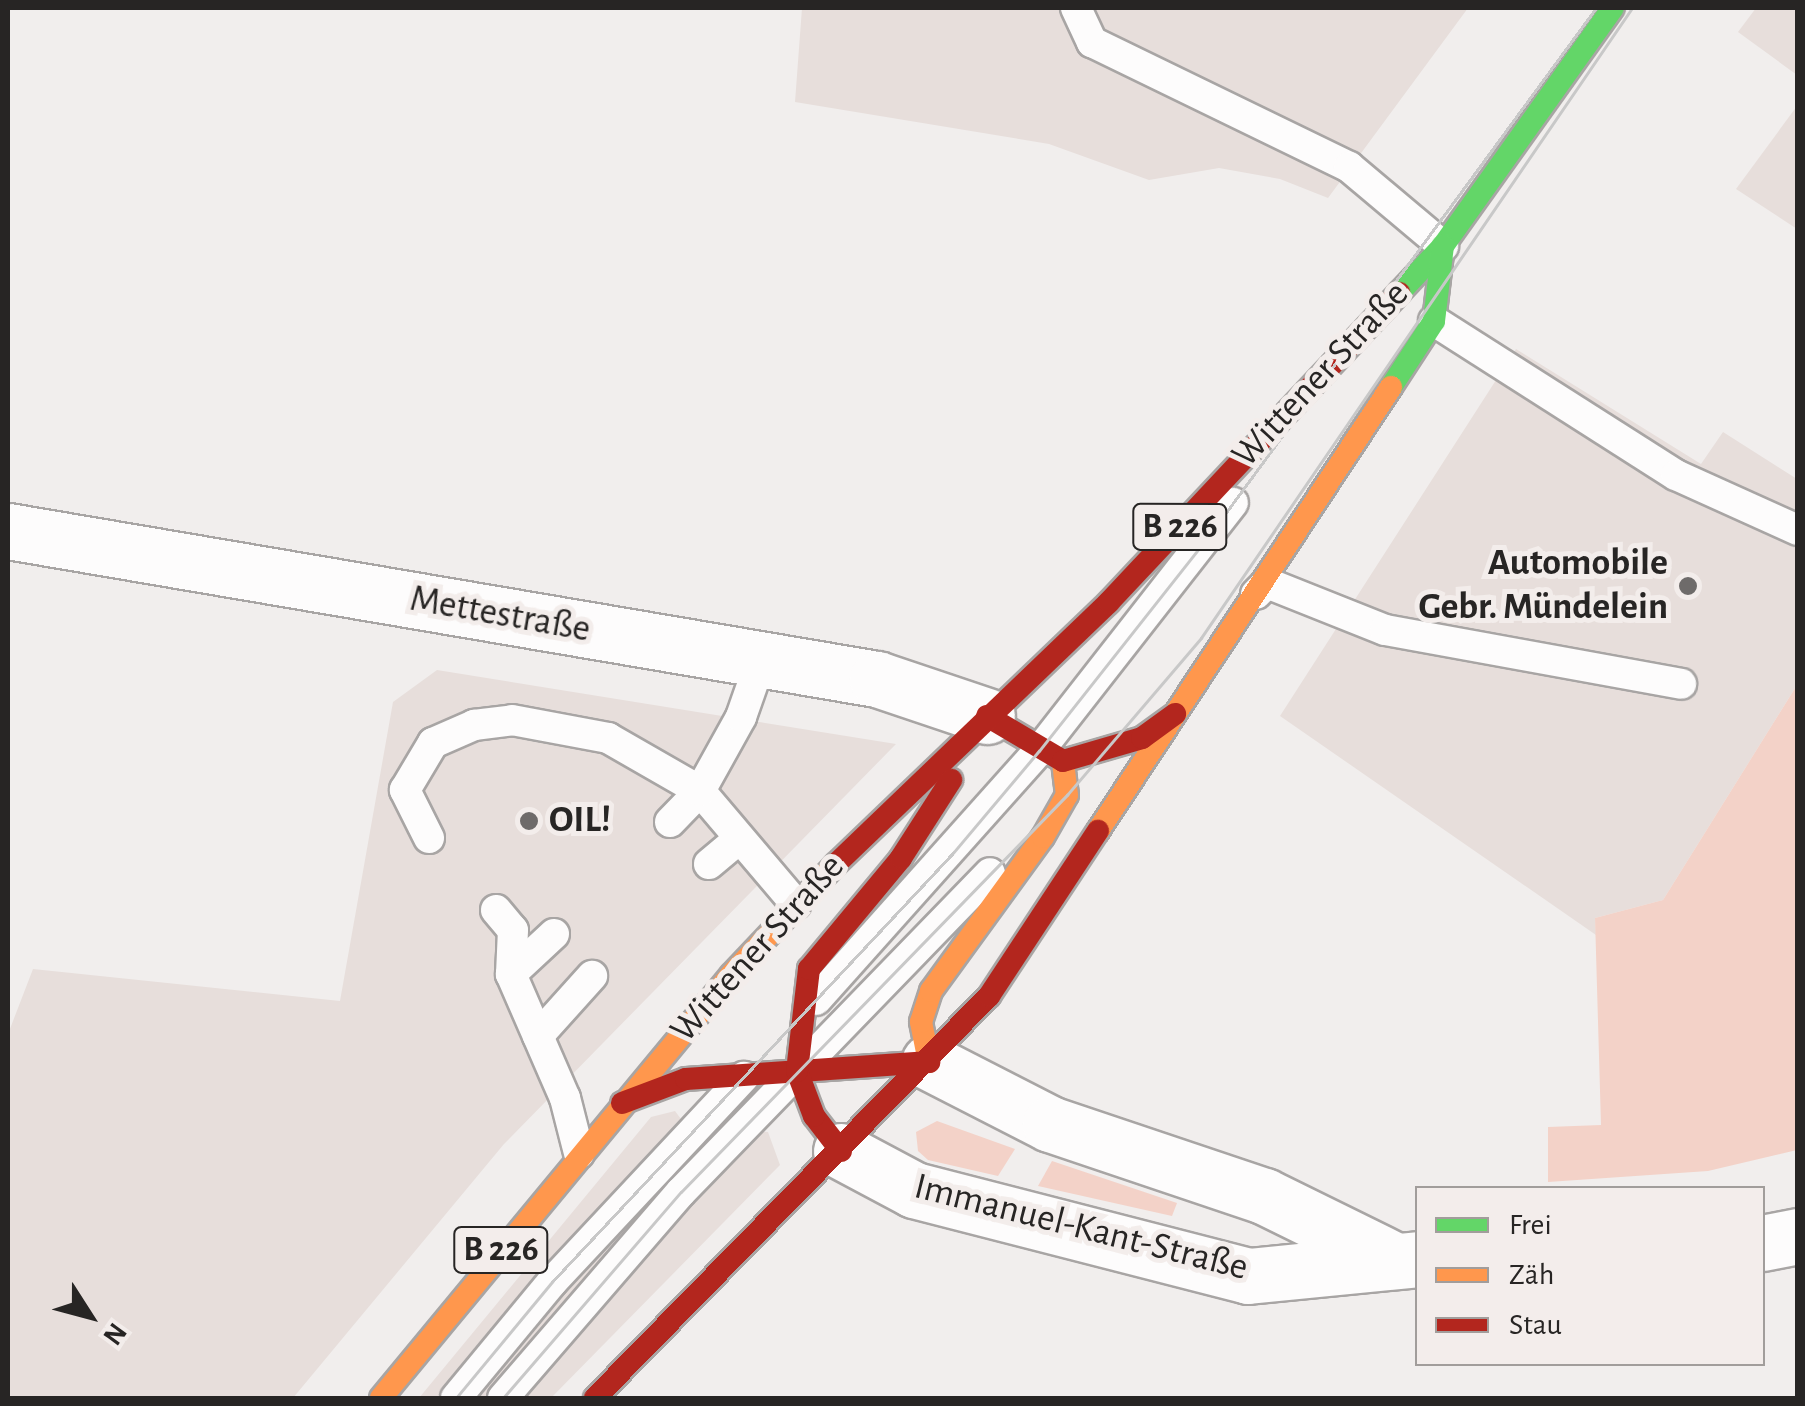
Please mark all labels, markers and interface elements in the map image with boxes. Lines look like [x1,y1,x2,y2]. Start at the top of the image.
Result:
street label: Wittener Straße [1223,272,1419,478]
road number: B 226 [1130,497,1230,557]
place label: Automobile Gebr. Mündelein [1418,541,1668,630]
marker: Automobile Gebr. Mündelein [1677,575,1699,597]
street label: Mettestraße [406,577,594,653]
place label: OIL! [549,798,611,844]
marker: OIL! [518,810,540,832]
street label: Wittener Straße [661,845,855,1053]
street label: Immanuel-Kant-Straße [909,1164,1253,1292]
legend [1415,1186,1765,1366]
text: Frei [1509,1210,1552,1240]
road number: B 226 [451,1220,551,1280]
text: Zäh [1509,1260,1554,1290]
north arrow [40,1266,140,1366]
text: Stau [1509,1310,1562,1340]
text: N [97,1318,131,1350]

